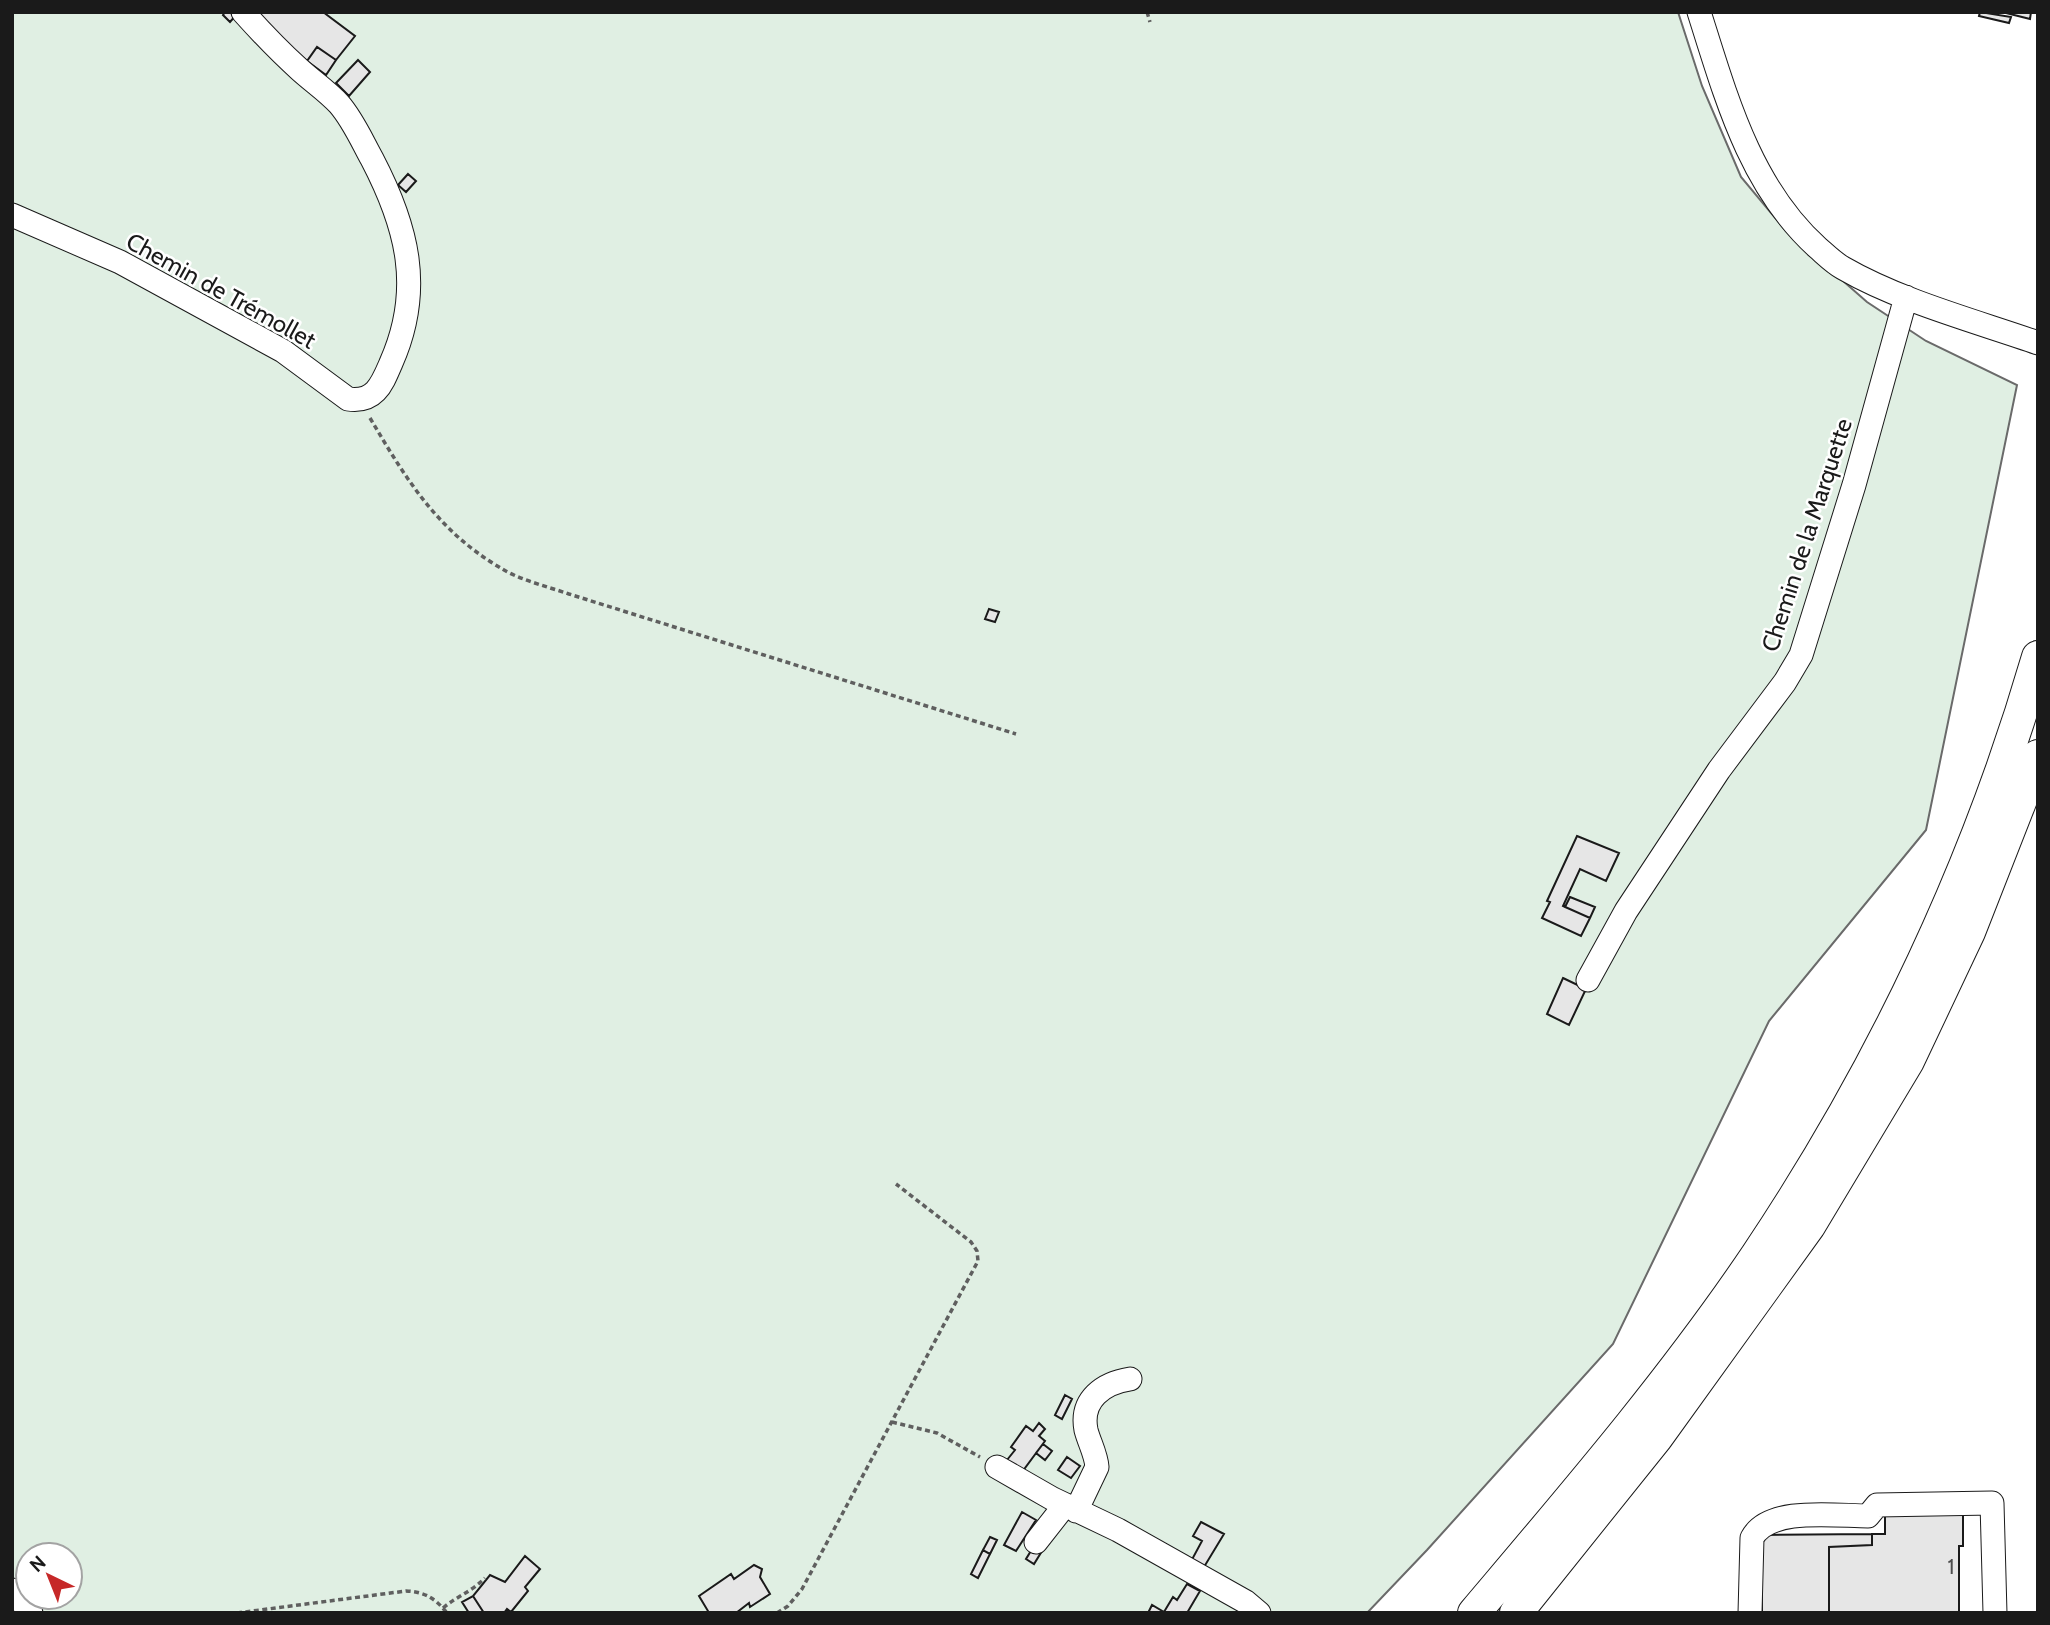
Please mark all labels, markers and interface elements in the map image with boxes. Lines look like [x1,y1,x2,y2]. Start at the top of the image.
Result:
street label: Chemin de Trémollet [121,226,321,355]
street label: Chemin de la Marquette [1755,415,1858,655]
north arrow [14,1541,84,1611]
text: N [25,1551,51,1577]
house number: 1 [1948,1554,1954,1579]

